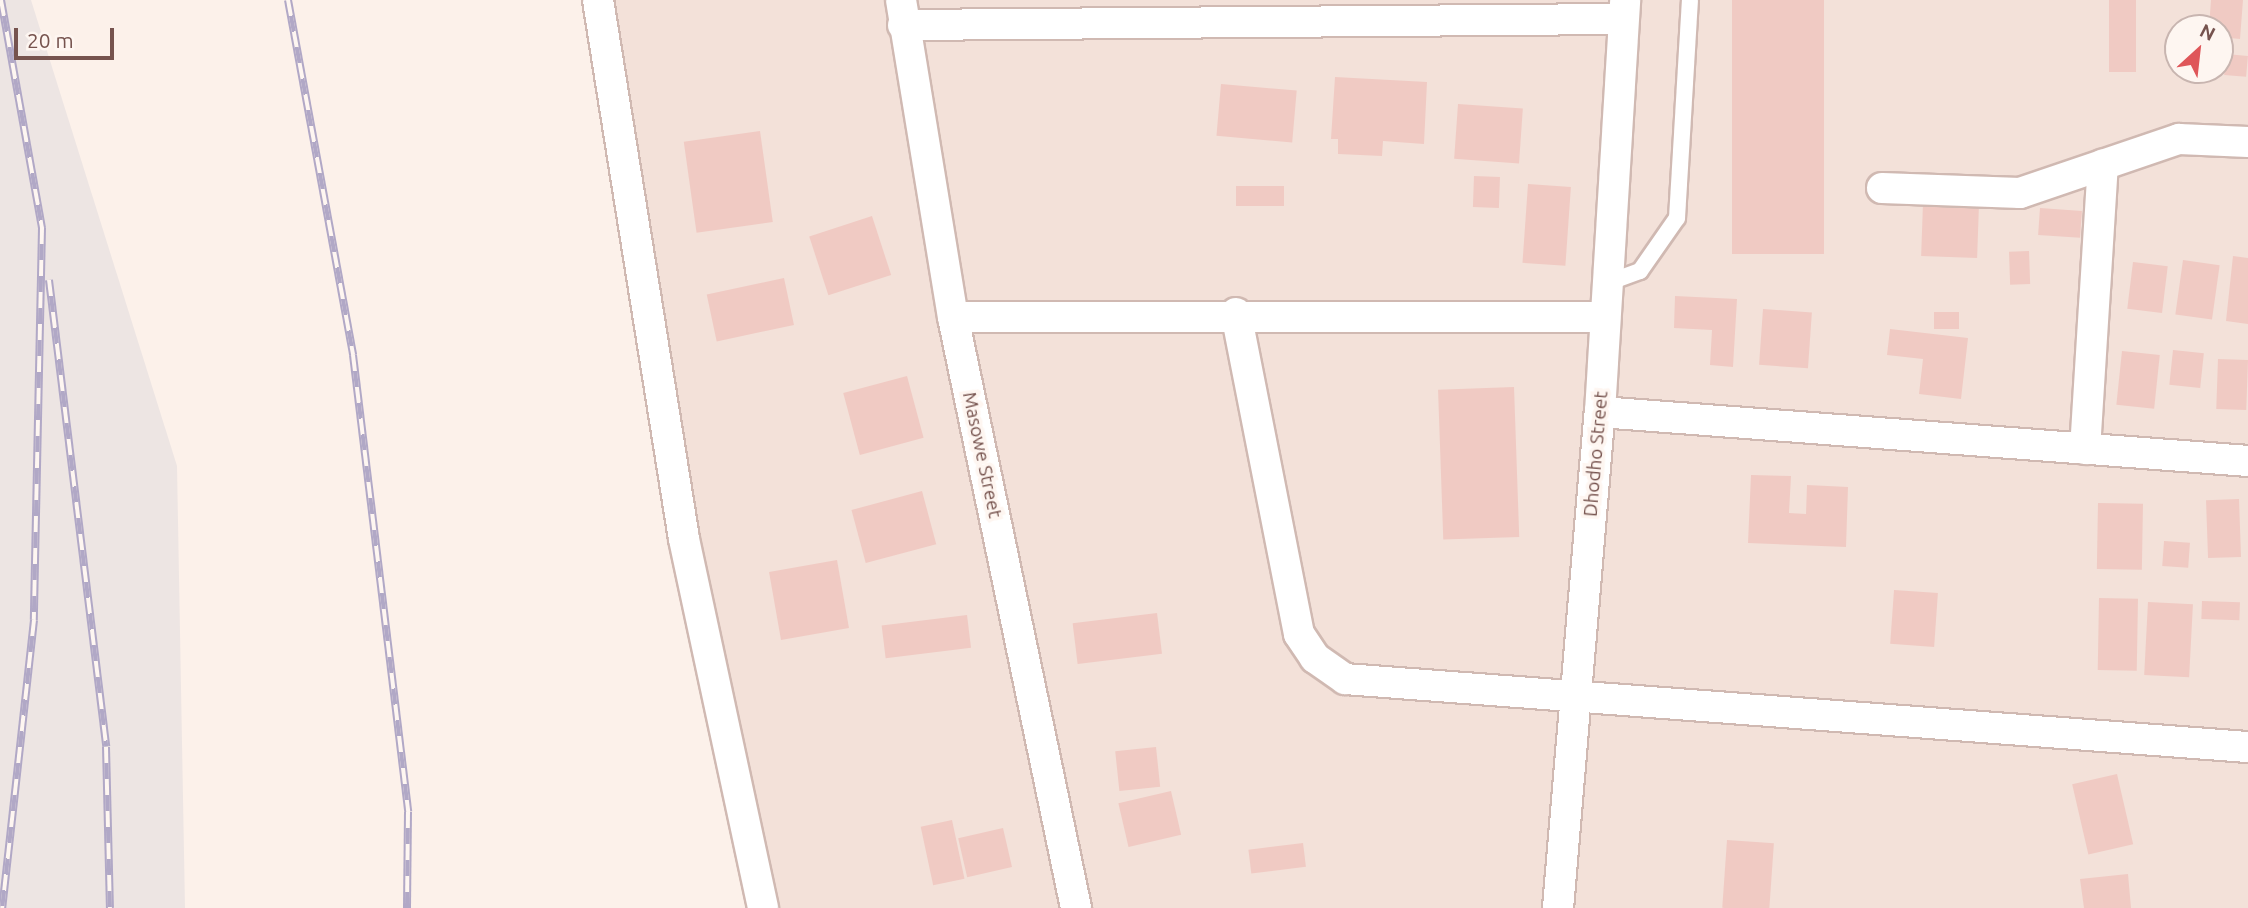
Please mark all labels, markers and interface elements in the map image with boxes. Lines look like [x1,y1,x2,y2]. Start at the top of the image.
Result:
scale bar [18,14,117,58]
north arrow [2164,14,2234,84]
text: N [2196,19,2219,45]
text: 20 m [27,28,74,52]
street label: Masowe Street [958,390,1006,520]
street label: Dhodho Street [1579,390,1613,518]

